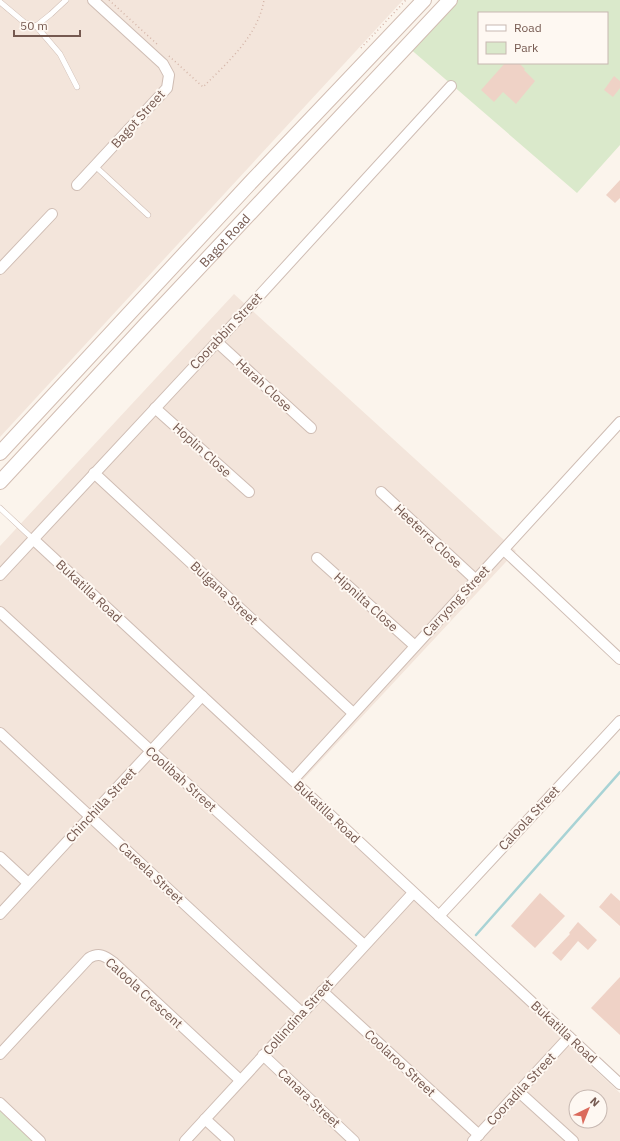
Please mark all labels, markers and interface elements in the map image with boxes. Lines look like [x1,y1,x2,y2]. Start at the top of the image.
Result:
scale bar [14,12,80,38]
legend [478,12,608,64]
text: 50 m [20,18,48,33]
text: Road [514,20,542,35]
text: Park [514,40,539,55]
street label: Bagot Street [107,86,169,152]
street label: Bagot Road [195,210,254,271]
street label: Coorabbin Street [186,289,266,373]
street label: Harah Close [232,355,296,415]
street label: Hoplin Close [169,419,235,481]
street label: Heeterra Close [390,500,466,572]
street label: Bukatilla Road [52,556,126,626]
street label: Bulgana Street [187,557,261,629]
street label: Carryong Street [419,562,493,640]
street label: Hipnilta Close [330,569,402,635]
street label: Coolibah Street [142,743,220,815]
street label: Chinchilla Street [62,764,140,846]
street label: Bukatilla Road [290,777,364,847]
street label: Caloola Street [495,782,563,854]
street label: Careela Street [115,838,187,908]
street label: Caloola Crescent [102,954,186,1032]
street label: Collindina Street [259,975,337,1059]
street label: Bukatilla Road [527,997,601,1067]
street label: Coolaroo Street [361,1026,439,1100]
street label: Cooradila Street [483,1049,559,1129]
street label: Canara Street [274,1065,344,1131]
north arrow [568,1089,608,1129]
text: N [587,1094,603,1110]

